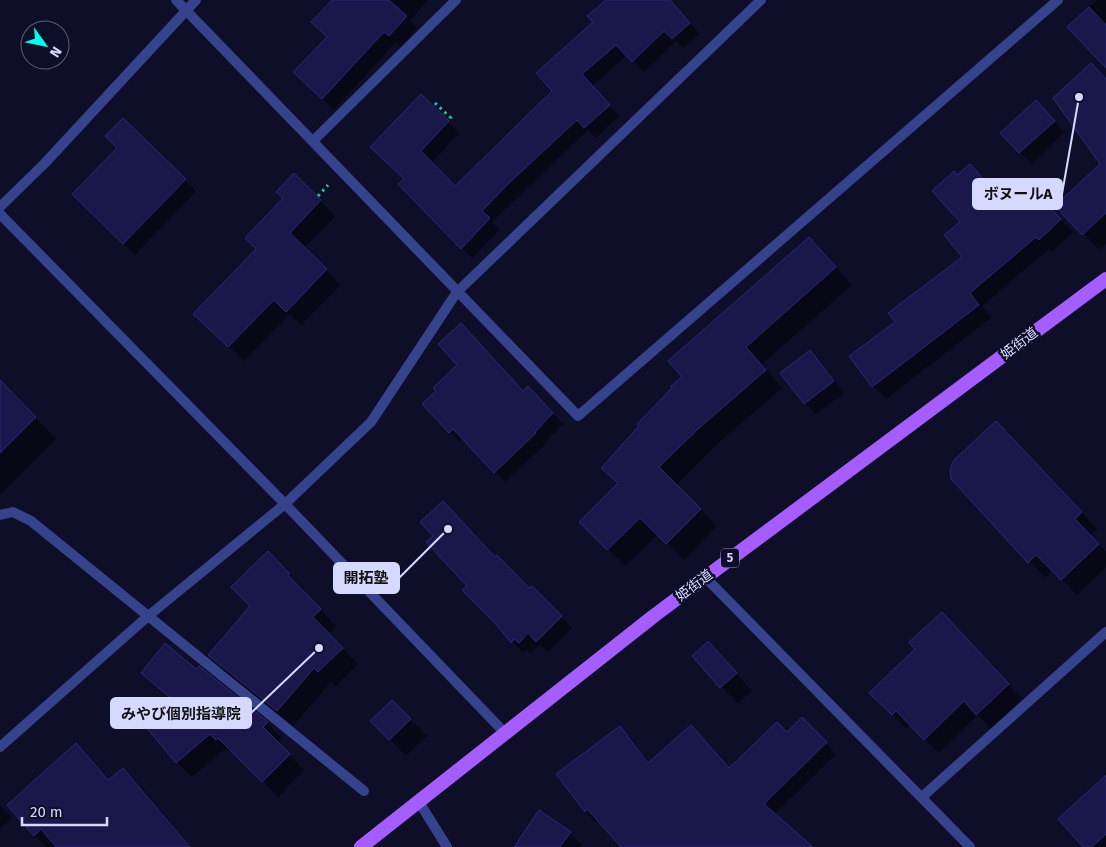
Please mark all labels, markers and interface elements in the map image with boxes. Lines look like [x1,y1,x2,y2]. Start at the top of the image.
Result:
north arrow [20,20,70,70]
text: N [46,43,65,60]
callout: ボヌールA [973,179,1062,209]
text: ボヌールA [984,185,1054,203]
street label: 姫街道 [997,324,1041,363]
road number: 5 [721,548,739,568]
callout: 開拓塾 [334,563,399,593]
street label: 姫街道 [672,566,716,605]
text: 開拓塾 [343,569,389,587]
callout: みやび個別指導院 [111,698,251,728]
text: みやび個別指導院 [121,705,241,723]
scale bar [22,794,108,826]
text: 20 m [30,803,63,821]

